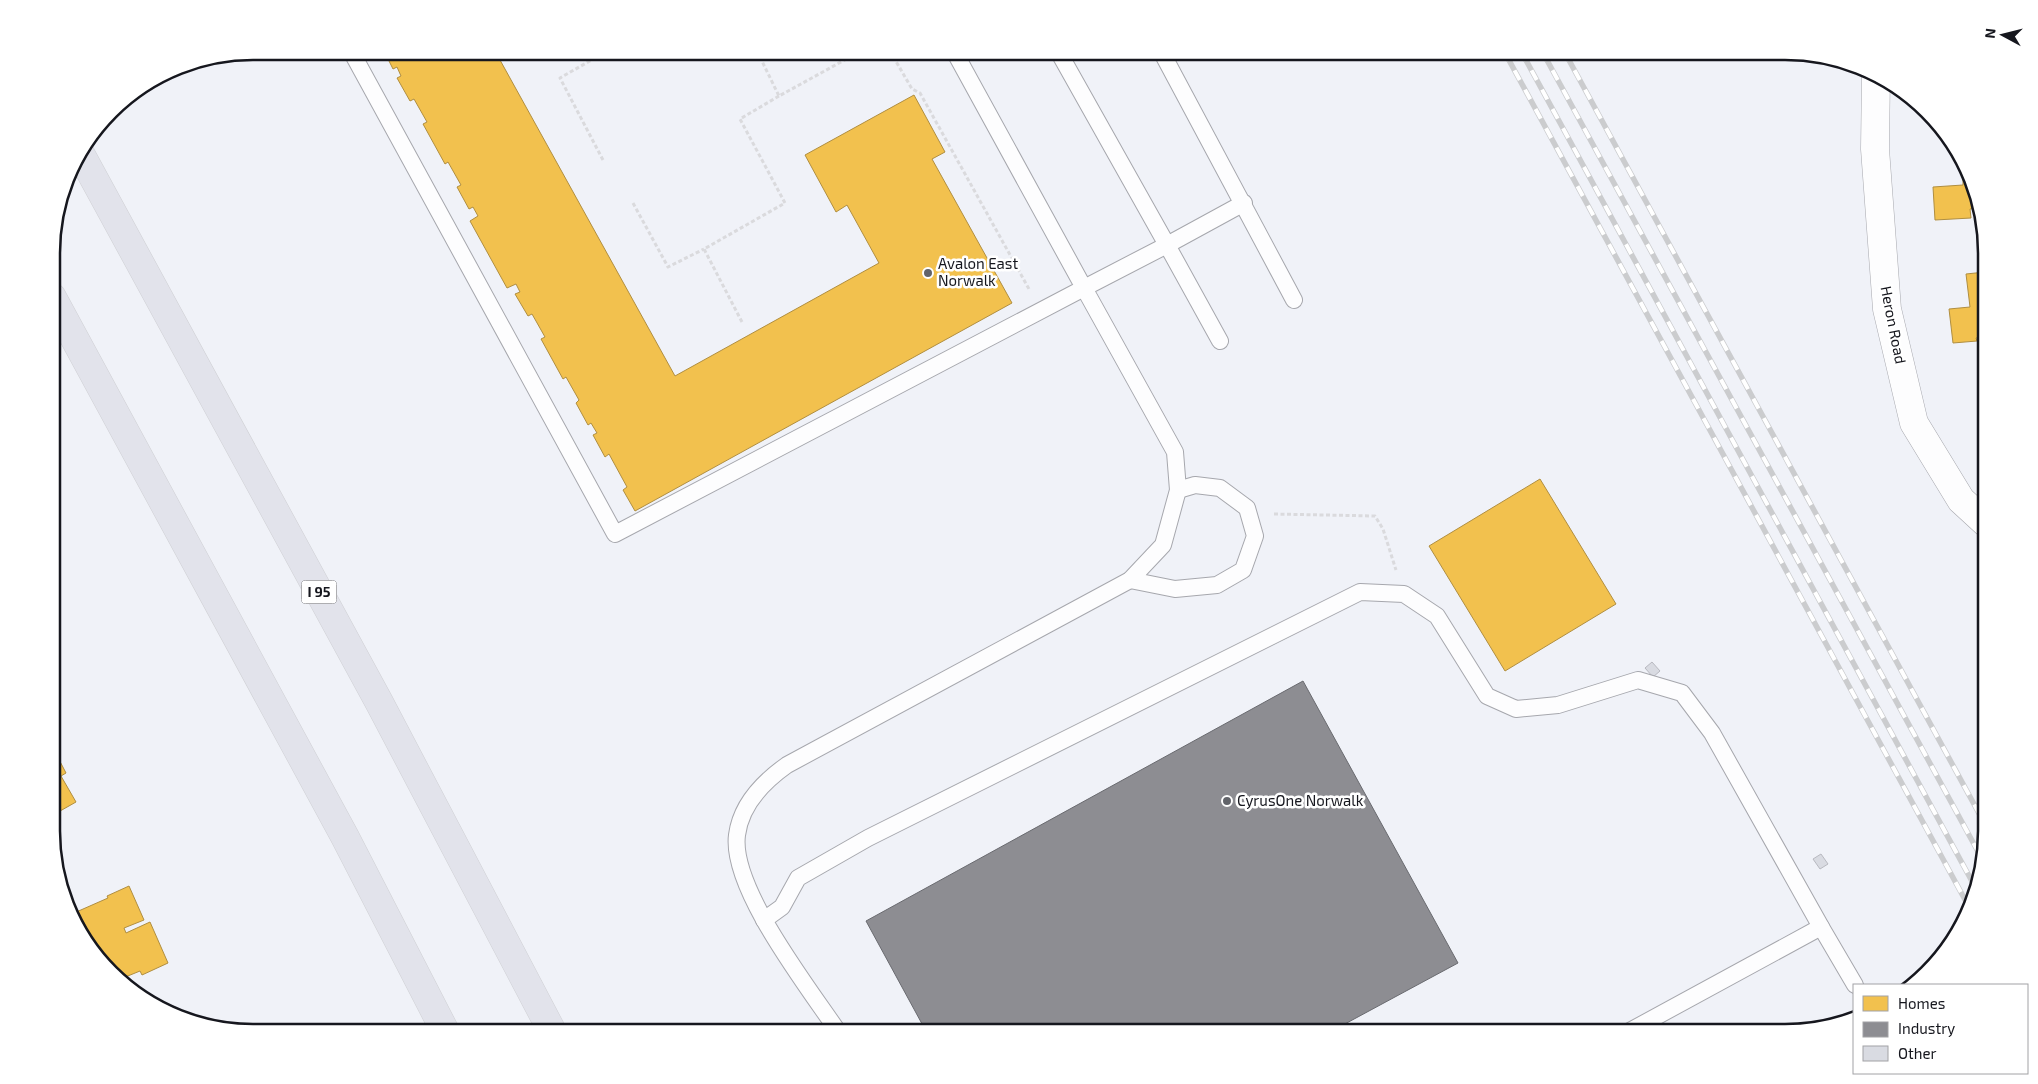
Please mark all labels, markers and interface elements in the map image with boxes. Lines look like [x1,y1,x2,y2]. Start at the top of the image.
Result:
north arrow [1978,10,2028,60]
text: N [1981,27,1999,39]
place label: Avalon East Norwalk [938,254,1018,289]
marker: Avalon East Norwalk [922,267,934,279]
street label: Heron Road [1878,284,1910,365]
road number: I 95 [302,580,336,604]
place label: CyrusOne Norwalk [1237,791,1364,809]
marker: CyrusOne Norwalk [1221,795,1233,807]
legend [1853,984,2028,1074]
text: Homes [1898,994,1945,1012]
text: Industry [1898,1019,1955,1037]
text: Other [1898,1044,1937,1062]

